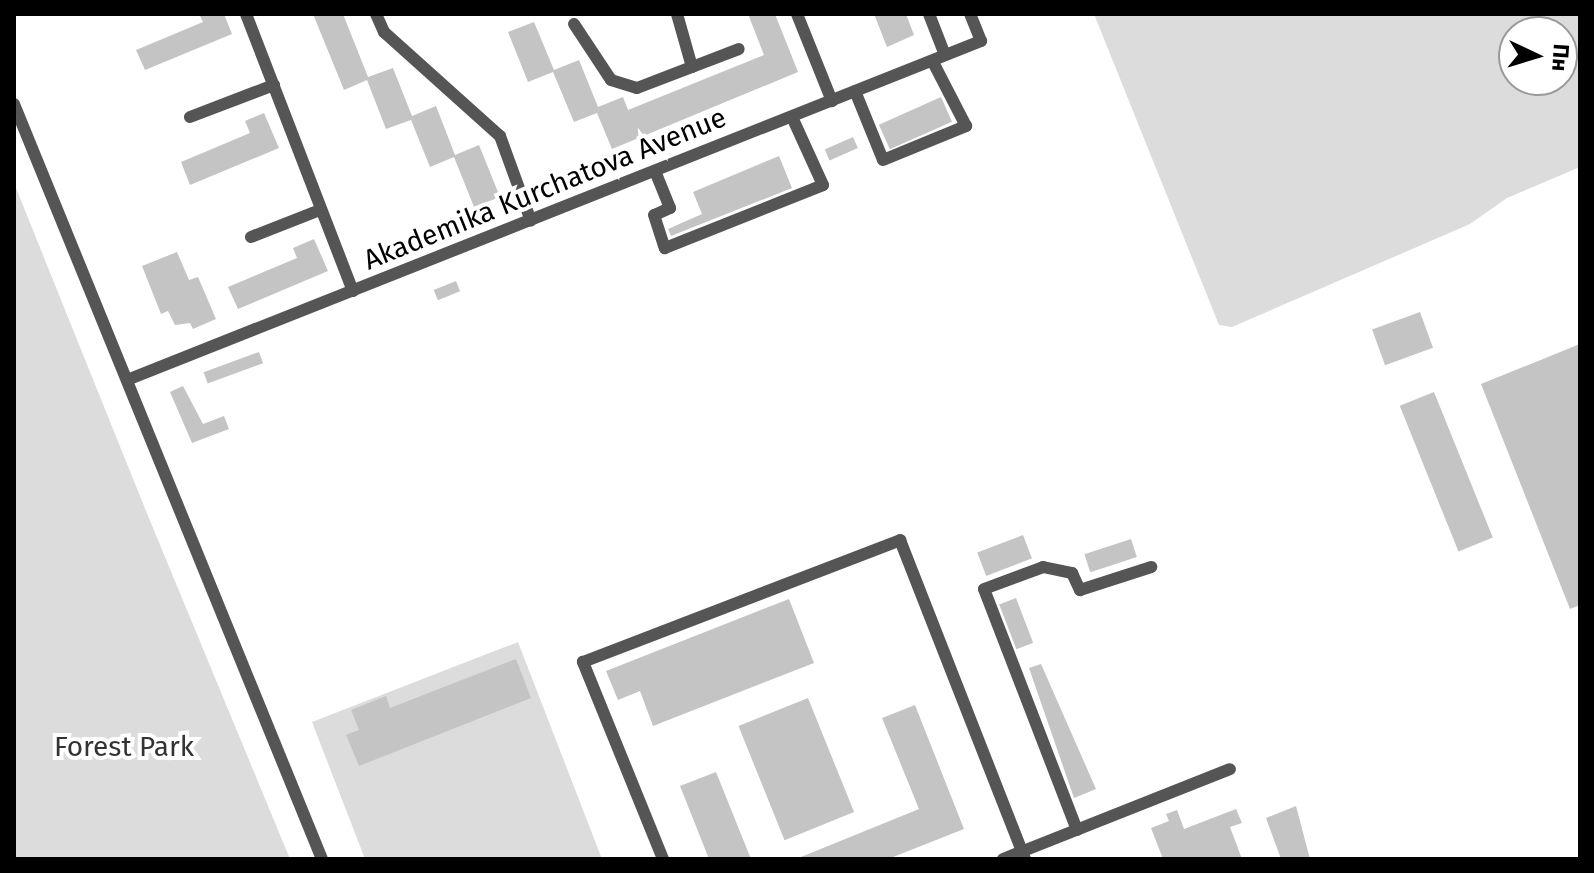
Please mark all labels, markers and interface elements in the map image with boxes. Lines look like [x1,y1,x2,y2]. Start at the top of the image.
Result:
north arrow [1498,16,1578,96]
text: Пн [1546,43,1575,72]
street label: Akademika Kurchatova Avenue [359,101,731,277]
park label: Forest Park [54,730,194,764]

